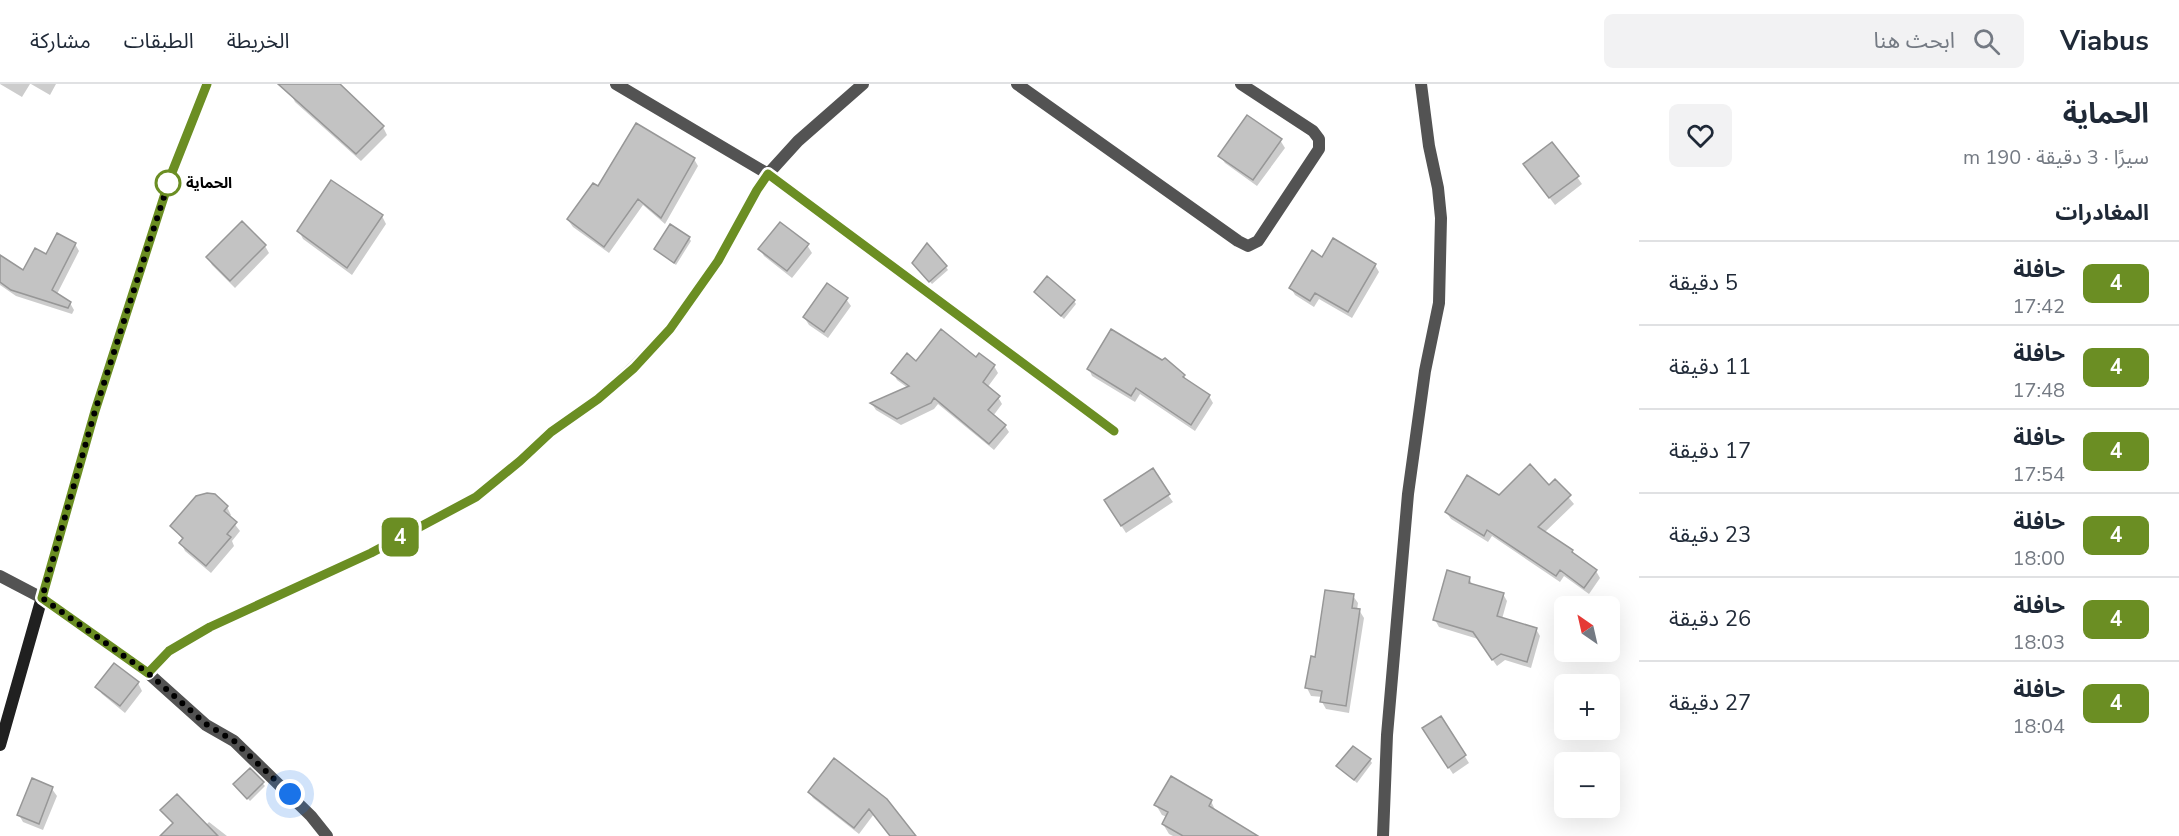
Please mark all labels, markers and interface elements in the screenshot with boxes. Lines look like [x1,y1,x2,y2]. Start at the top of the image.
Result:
search box [1604,14,2024,68]
text: Viabus [2060,22,2149,60]
icon: search [1970,25,2003,58]
text: ابحث هنا [1873,26,1955,56]
text: مشاركة [30,27,91,55]
text: الطبقات [124,27,194,55]
text: الخريطة [227,27,290,55]
text: الحماية [2063,95,2149,133]
button: heart [1669,104,1732,167]
text: سيرًا · 3 دقيقة · 190 m [1963,144,2149,171]
marker: الحماية [155,170,181,196]
place label: الحماية [186,173,232,193]
text: المغادرات [2055,198,2149,228]
text: حافلة [2013,255,2065,285]
text: 5 دقيقة [1669,268,1738,298]
text: 4 [2110,269,2122,297]
text: 17:42 [2012,293,2065,320]
text: حافلة [2013,339,2065,369]
text: 11 دقيقة [1669,352,1751,382]
text: 4 [2110,353,2122,381]
text: 17:48 [2012,377,2065,404]
text: حافلة [2013,423,2065,453]
text: 17 دقيقة [1669,436,1751,466]
text: 4 [2110,437,2122,465]
text: 17:54 [2012,461,2065,488]
text: حافلة [2013,507,2065,537]
line badge: 4 [380,518,420,556]
text: 23 دقيقة [1669,520,1751,550]
text: 4 [2110,521,2122,549]
text: 4 [394,523,406,551]
text: 18:00 [2012,545,2065,572]
text: حافلة [2013,591,2065,621]
north arrow [1554,596,1620,662]
map controls [1554,596,1620,818]
text: 26 دقيقة [1669,604,1751,634]
text: 4 [2110,605,2122,633]
text: 18:03 [2012,629,2065,656]
button: + [1554,674,1620,740]
text: حافلة [2013,675,2065,705]
text: 27 دقيقة [1669,688,1751,718]
text: 4 [2110,689,2122,717]
text: 18:04 [2012,713,2065,740]
button: − [1554,752,1620,818]
your location [275,779,305,809]

